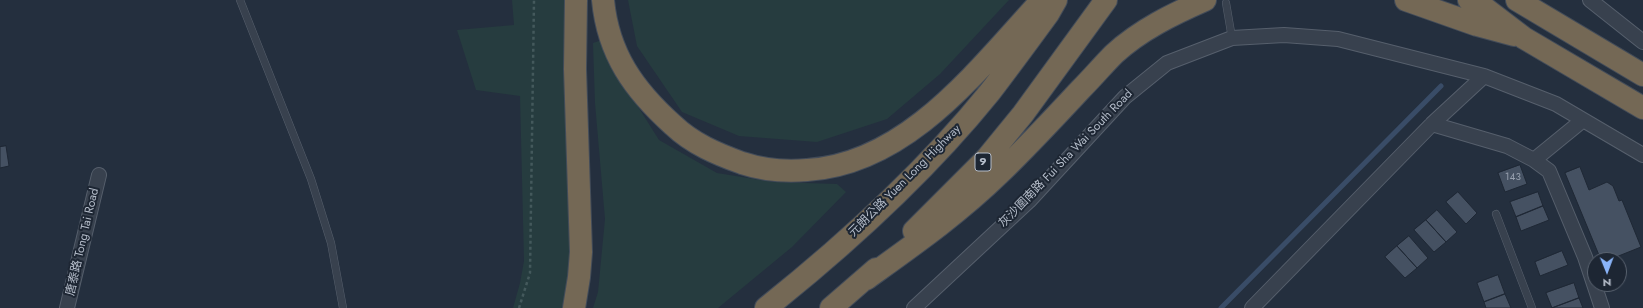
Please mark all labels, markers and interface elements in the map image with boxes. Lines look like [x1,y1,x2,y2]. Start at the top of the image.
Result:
street label: 灰沙圍南路 Fui Sha Wai South Road [996,87,1136,231]
street label: 元朗公路 Yuen Long Highway [846,122,964,240]
road number: 9 [975,153,991,171]
house number: 143 [1505,172,1521,184]
street label: 唐泰路 Tong Tai Road [64,187,102,297]
north arrow [1587,252,1627,292]
text: N [1603,275,1612,291]

